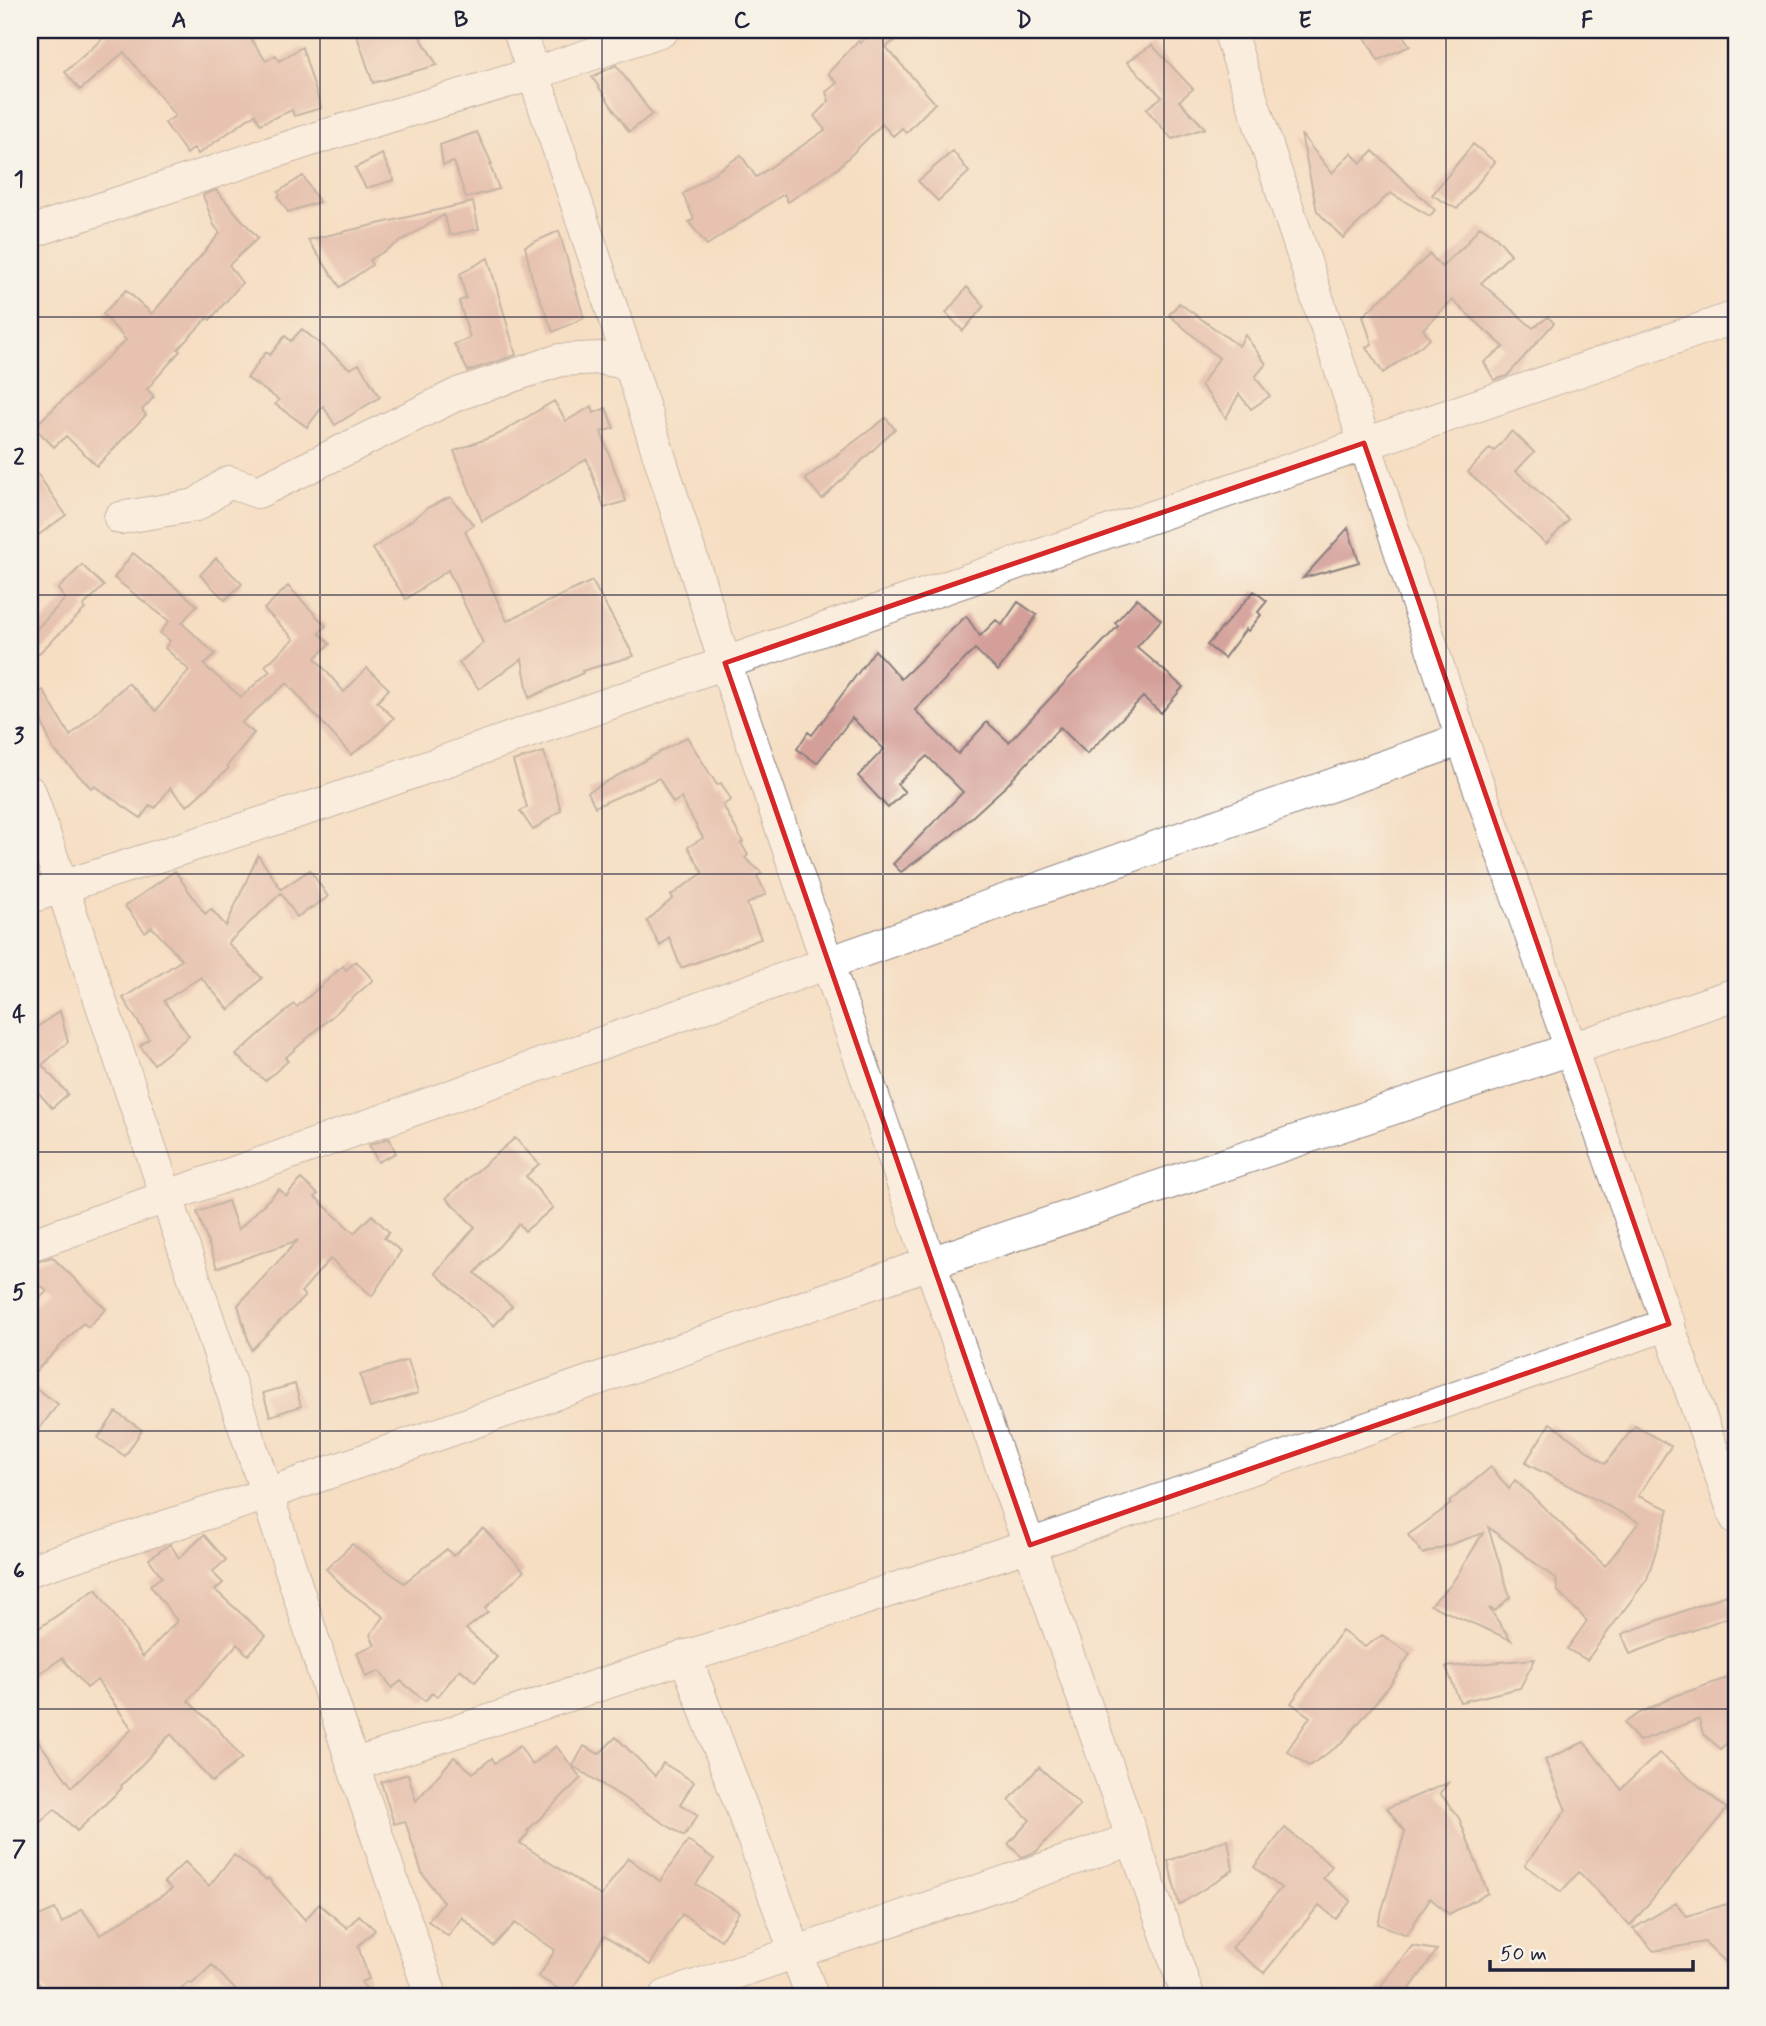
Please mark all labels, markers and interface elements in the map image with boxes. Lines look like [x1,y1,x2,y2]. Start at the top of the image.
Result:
text: A [171,6,187,36]
text: B [454,6,469,36]
text: C [734,6,751,36]
text: D [1016,6,1032,36]
text: E [1298,6,1312,36]
text: F [1581,6,1593,36]
text: 1 [14,165,24,195]
text: 2 [13,443,25,473]
text: 3 [14,722,25,752]
text: 4 [12,1000,26,1030]
text: 5 [12,1278,26,1308]
text: 6 [13,1557,25,1587]
text: 7 [12,1835,26,1865]
scale bar [1490,1928,1692,1972]
text: 50 m [1500,1940,1547,1968]

